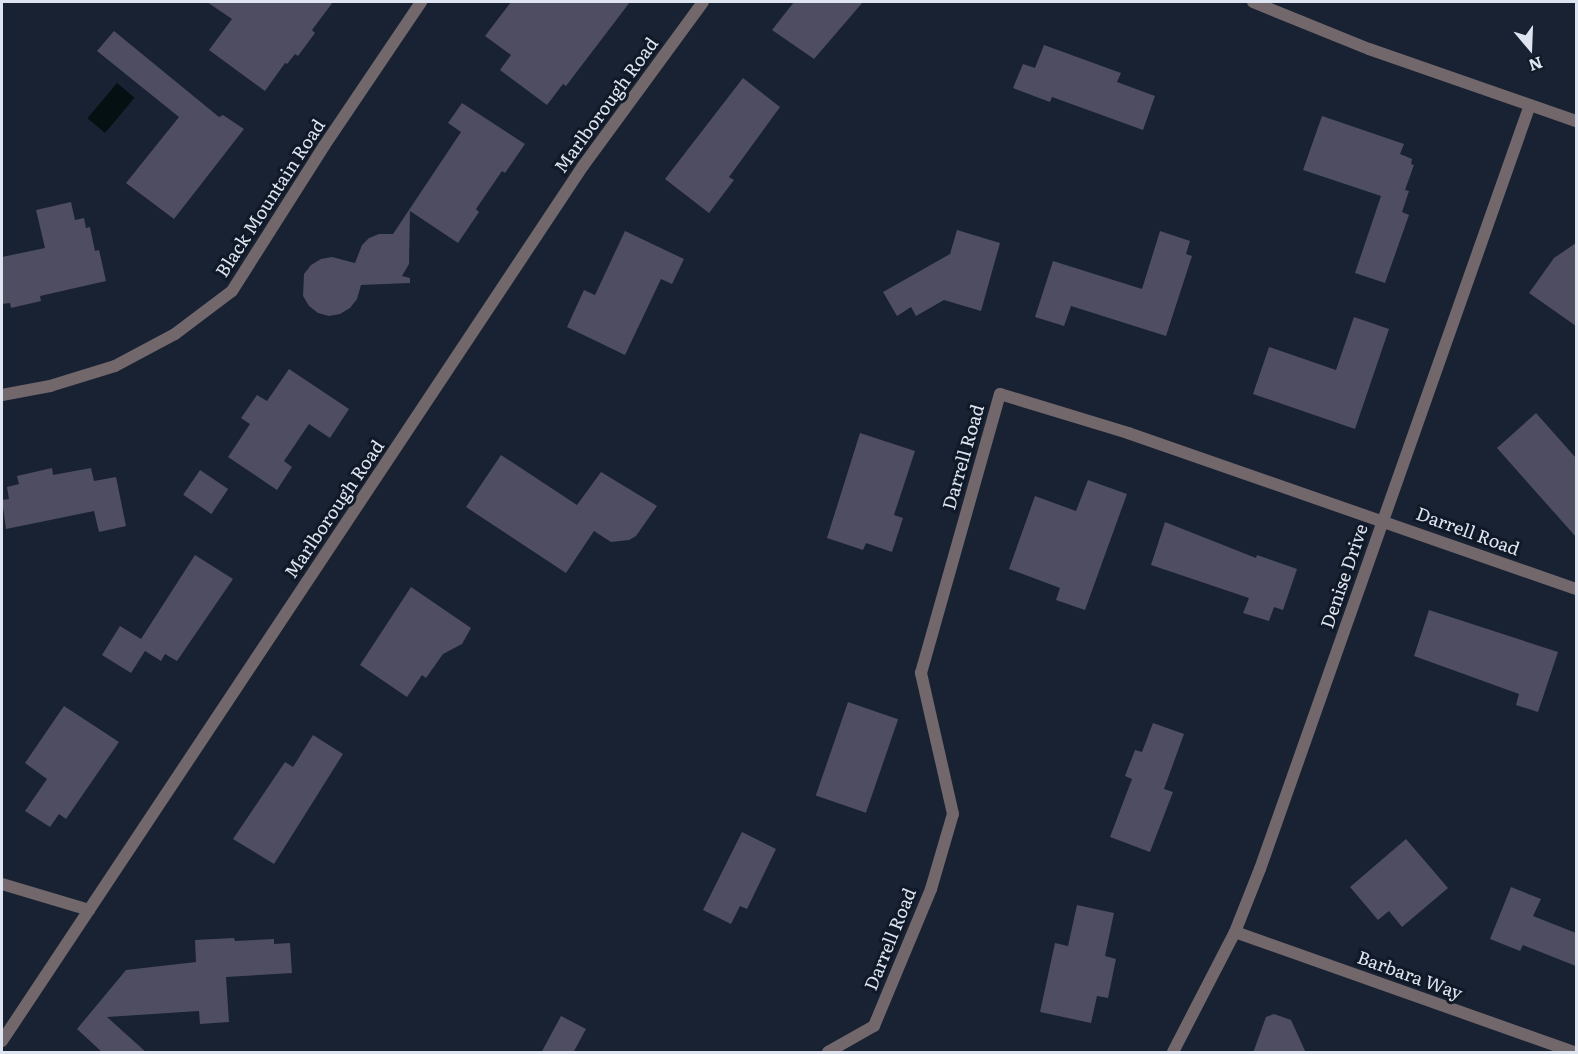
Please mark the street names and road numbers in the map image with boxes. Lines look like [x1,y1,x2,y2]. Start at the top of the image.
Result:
street label: Marlborough Road [550,33,662,177]
street label: Black Mountain Road [211,115,329,281]
street label: Darrell Road [938,402,988,512]
street label: Marlborough Road [280,436,388,582]
street label: Darrell Road [1413,502,1523,560]
street label: Denise Drive [1316,521,1372,631]
street label: Darrell Road [860,885,920,993]
street label: Barbara Way [1354,946,1466,1004]

